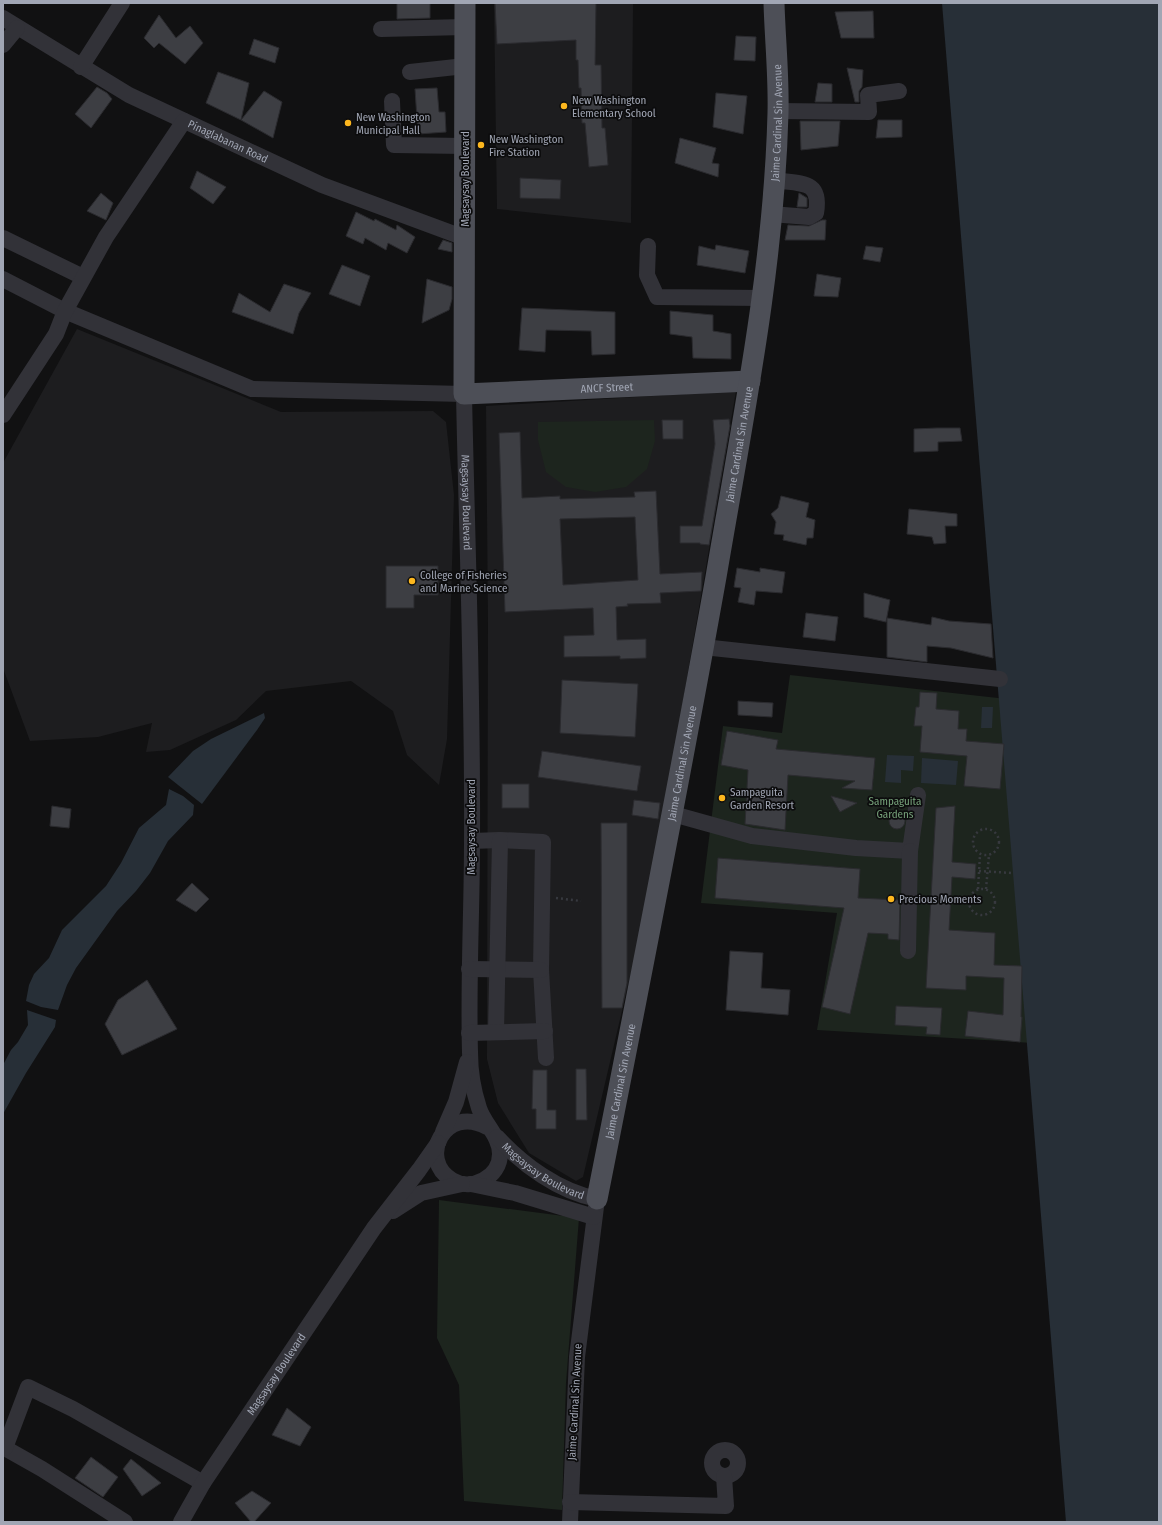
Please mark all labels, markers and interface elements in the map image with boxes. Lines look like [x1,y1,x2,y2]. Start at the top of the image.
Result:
street label: Jaime Cardinal Sin Avenue [768,64,785,182]
place label: New Washington Elementary School [572,94,656,120]
marker: New Washington Elementary School [559,101,569,111]
place label: New Washington Municipal Hall [356,111,430,137]
street label: Pinaglabanan Road [186,117,270,165]
marker: New Washington Municipal Hall [343,118,353,128]
street label: Magsaysay Boulevard [459,131,472,227]
place label: New Washington Fire Station [489,133,563,159]
marker: New Washington Fire Station [476,140,486,150]
street label: ANCF Street [580,380,634,395]
street label: Jaime Cardinal Sin Avenue [723,385,755,503]
street label: Magsaysay Boulevard [459,455,474,551]
place label: College of Fisheries and Marine Science [420,569,507,595]
marker: College of Fisheries and Marine Science [407,576,417,586]
street label: Jaime Cardinal Sin Avenue [665,704,699,822]
street label: Magsaysay Boulevard [465,779,478,875]
place label: Sampaguita Garden Resort [730,786,795,812]
marker: Sampaguita Garden Resort [717,793,727,803]
park label: Sampaguita Gardens [869,795,921,821]
place label: Precious Moments [899,893,982,906]
marker: Precious Moments [886,894,896,904]
street label: Jaime Cardinal Sin Avenue [603,1023,638,1140]
street label: Magsaysay Boulevard [499,1140,586,1202]
street label: Magsaysay Boulevard [244,1331,308,1417]
street label: Jaime Cardinal Sin Avenue [565,1343,585,1461]

